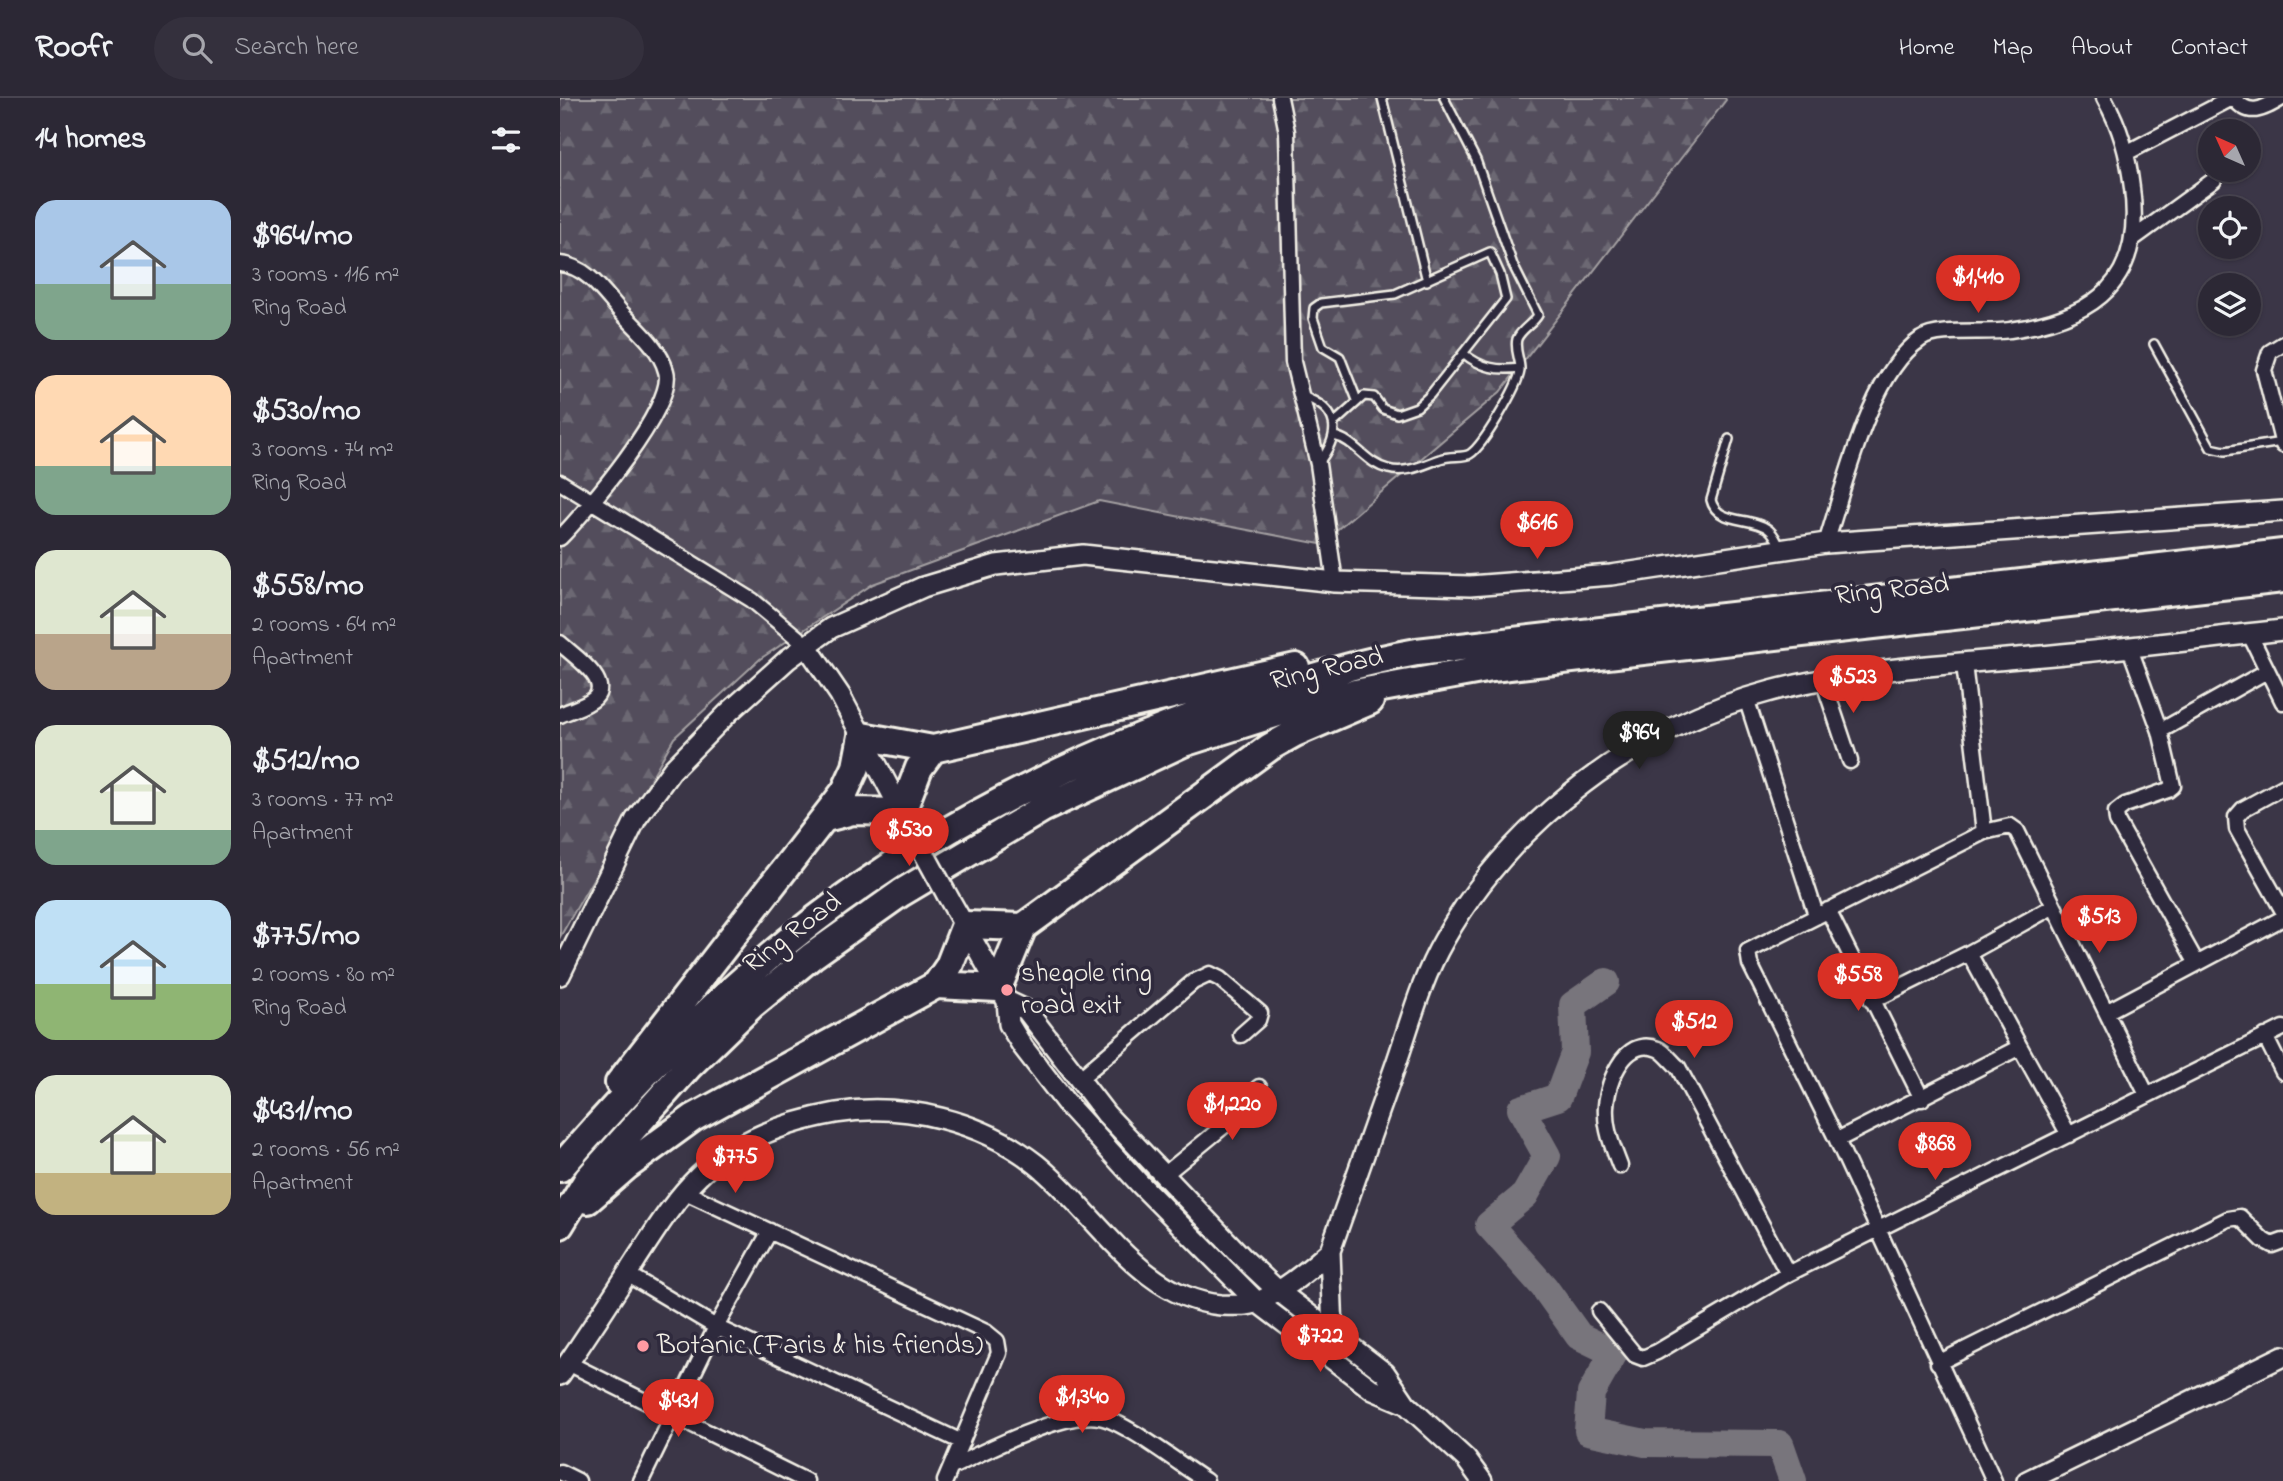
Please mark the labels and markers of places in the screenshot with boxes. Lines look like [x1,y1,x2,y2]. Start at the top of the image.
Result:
pin: $1,410 [1921,256,2035,315]
pin: $616 [1496,502,1578,561]
pin: $523 [1812,656,1894,715]
pin: $964 [1598,712,1680,771]
pin: $530 [868,808,950,868]
pin: $513 [2058,896,2140,955]
place label: shegole ring road exit [1021,954,1152,1027]
pin: $558 [1817,954,1899,1013]
marker: shegole ring road exit [999,982,1015,998]
pin: $512 [1653,1000,1735,1060]
pin: $1,220 [1175,1082,1289,1142]
pin: $868 [1894,1122,1976,1182]
pin: $775 [694,1136,776,1195]
pin: $722 [1279,1314,1361,1374]
place label: Botanic (Faris & his friends) [656,1326,983,1367]
marker: Botanic (Faris & his friends) [635,1338,651,1354]
pin: $1,340 [1025,1376,1139,1435]
pin: $431 [637,1380,719,1439]

